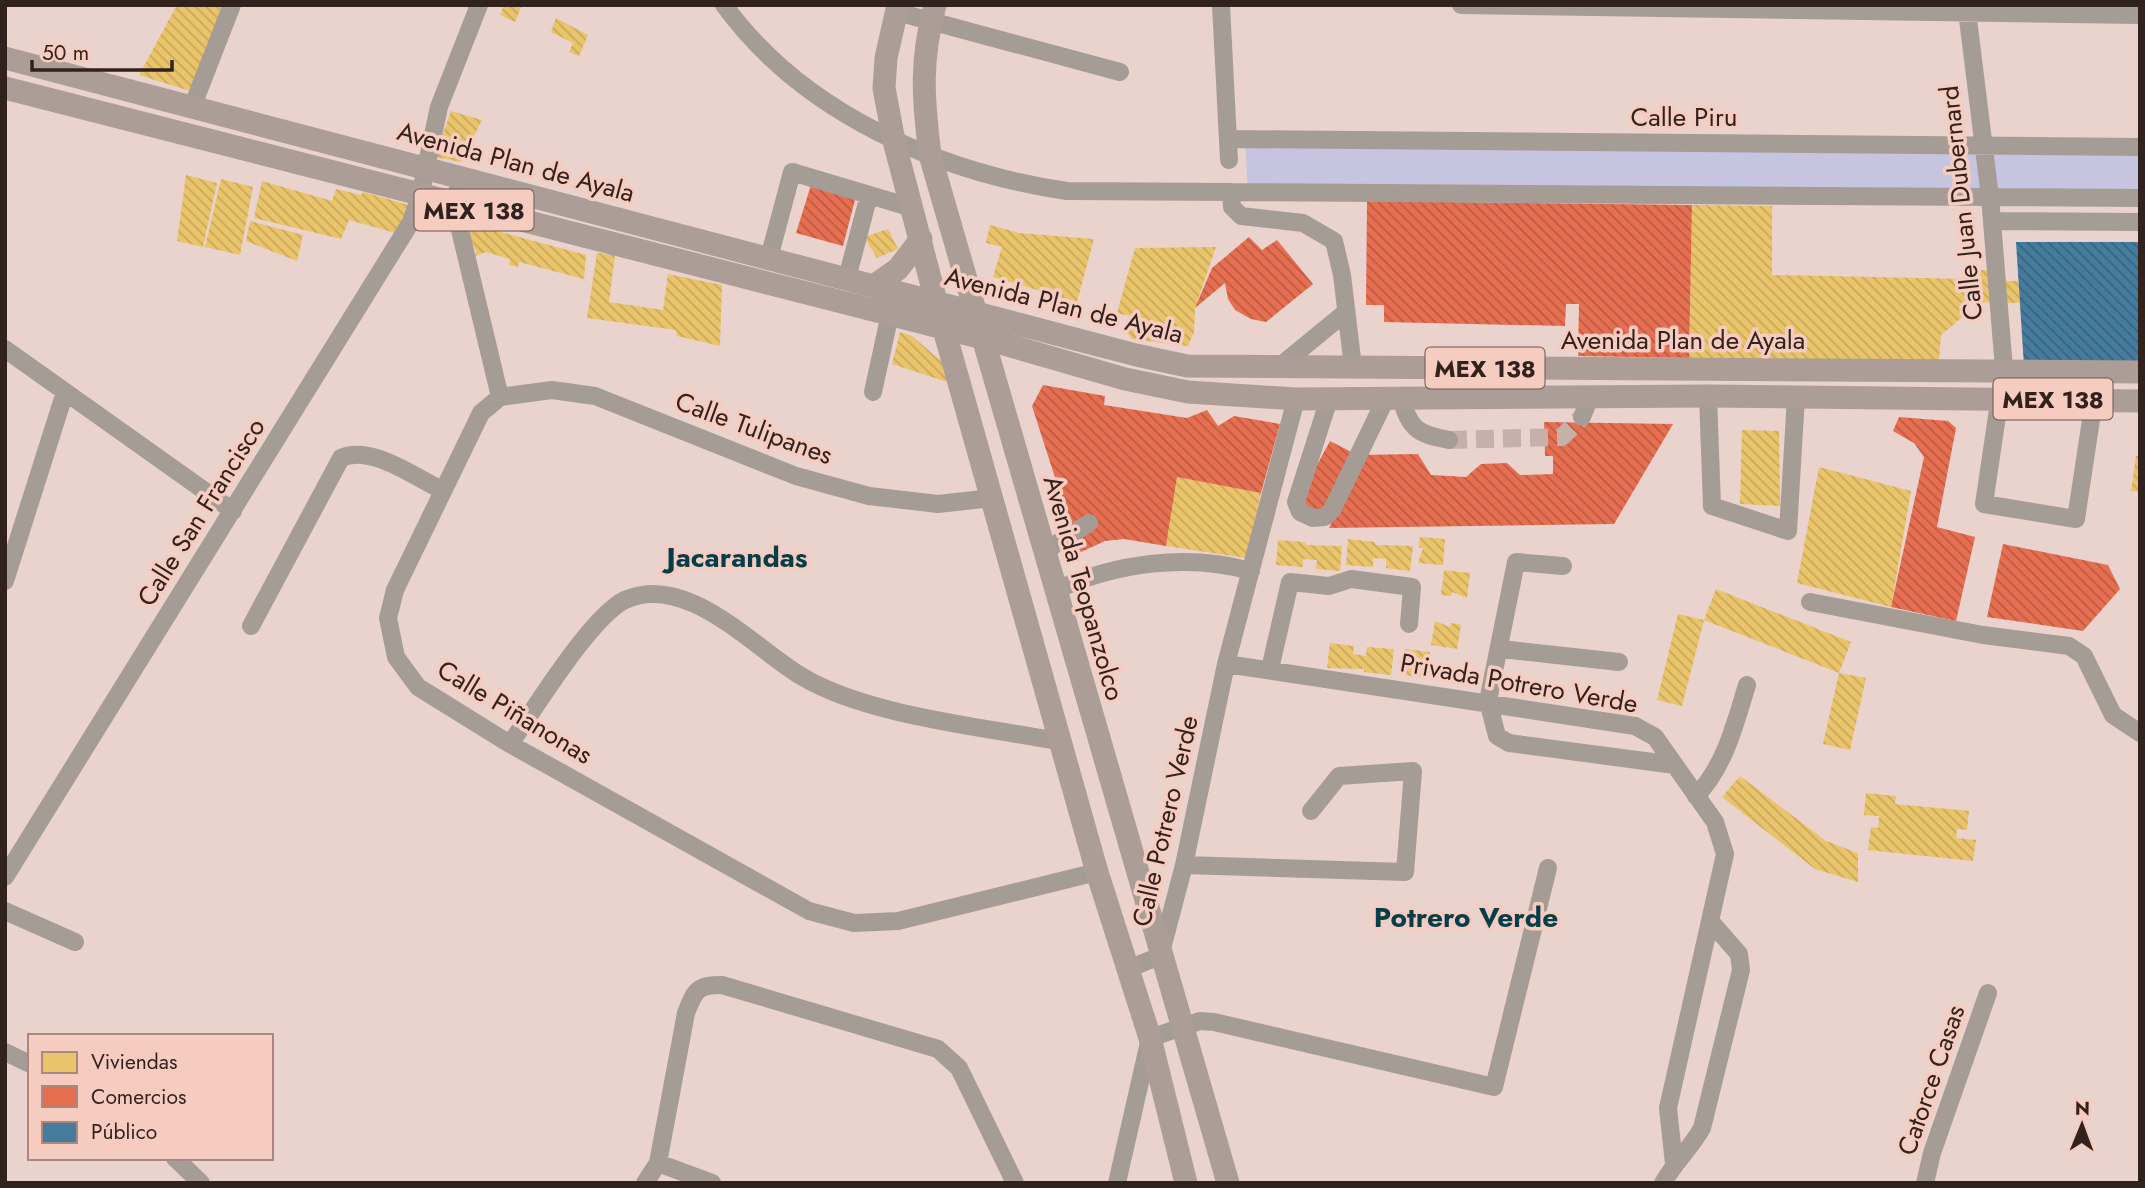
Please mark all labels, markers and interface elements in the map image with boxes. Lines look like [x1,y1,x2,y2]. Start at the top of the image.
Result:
scale bar [32,28,172,72]
text: 50 m [42,38,89,68]
street label: Calle Juan Dubernard [1930,84,1992,322]
street label: Calle Piru [1630,98,1738,136]
street label: Avenida Plan de Ayala [393,112,639,212]
road number: MEX 138 [414,190,534,230]
street label: Avenida Plan de Ayala [941,257,1187,353]
street label: Avenida Plan de Ayala [1561,321,1805,359]
road number: MEX 138 [1426,348,1544,388]
road number: MEX 138 [1994,378,2112,420]
street label: Calle Tulipanes [670,382,838,474]
street label: Calle San Francisco [128,411,274,613]
street label: Avenida Teopanzolco [1034,471,1134,705]
district label: Jacarandas [661,537,808,578]
street label: Privada Potrero Verde [1397,643,1641,723]
street label: Calle Piñanonas [430,651,600,773]
street label: Calle Potrero Verde [1122,712,1208,930]
district label: Potrero Verde [1374,897,1558,938]
street label: Catorce Casas [1888,1000,1974,1160]
legend [28,1034,273,1160]
text: Viviendas [91,1047,177,1077]
text: Comercios [91,1082,186,1112]
north arrow [2047,1090,2117,1160]
text: N [2075,1095,2090,1122]
text: Público [91,1117,157,1147]

